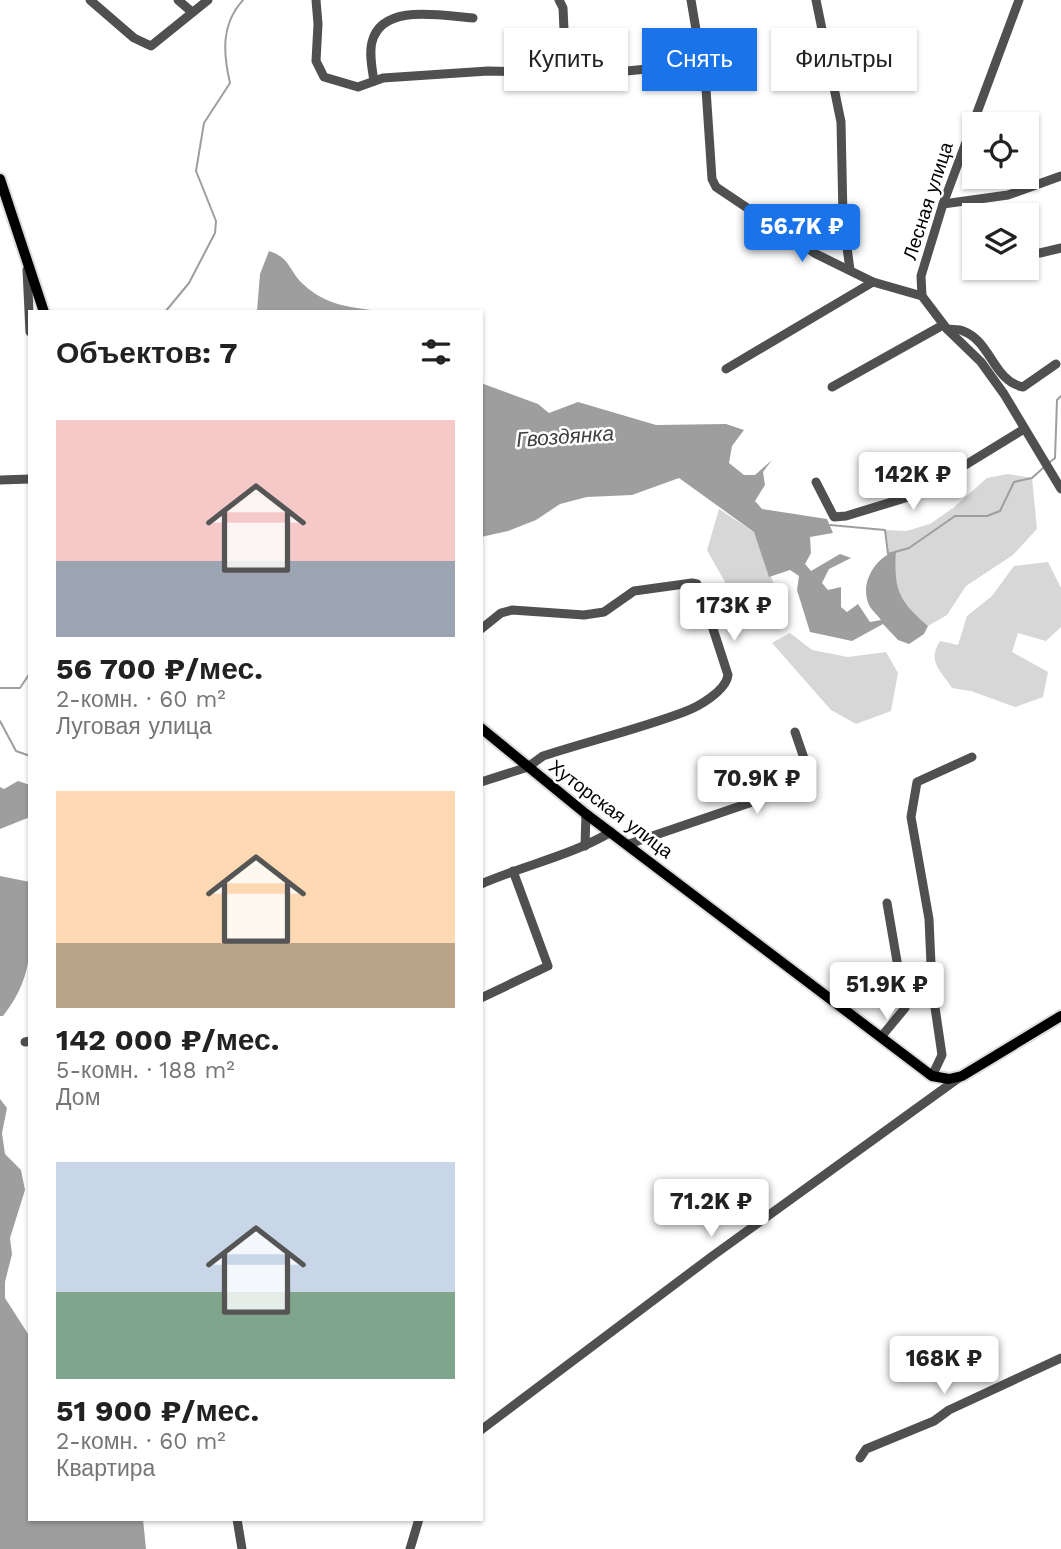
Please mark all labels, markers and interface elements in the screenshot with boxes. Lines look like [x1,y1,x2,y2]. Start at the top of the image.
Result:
chip: Купить [504,28,628,91]
chip: Снять [642,28,757,91]
chip: Фильтры [771,28,917,91]
map controls [962,112,1039,280]
button: locate [962,112,1039,189]
street label: Лесная улица [898,139,958,263]
button: layers [962,203,1039,280]
pin: 56.7K ₽ [737,204,867,264]
text: 56.7K ₽ [760,213,844,240]
icon: filters [417,333,455,371]
text: Объектов: 7 [56,335,238,370]
water label: Гвоздянка [515,420,615,452]
pin: 142K ₽ [856,452,970,512]
text: 142K ₽ [875,461,951,488]
icon: home [193,465,319,591]
pin: 173K ₽ [677,584,791,643]
text: 173K ₽ [696,592,772,619]
text: 56 700 ₽/мес. [56,651,263,686]
text: 2-комн. · 60 m² [56,686,226,713]
text: Луговая улица [56,713,212,740]
street label: Хуторская улица [545,755,678,863]
pin: 70.9K ₽ [692,756,822,816]
text: 70.9K ₽ [713,765,801,792]
icon: home [193,836,319,962]
pin: 51.9K ₽ [822,962,952,1022]
text: 51.9K ₽ [846,971,928,998]
text: 142 000 ₽/мес. [56,1022,280,1057]
text: 5-комн. · 188 m² [56,1057,235,1084]
text: Дом [56,1084,100,1111]
pin: 71.2K ₽ [646,1180,776,1239]
text: 71.2K ₽ [670,1188,752,1215]
icon: home [193,1207,319,1333]
pin: 168K ₽ [887,1336,1001,1396]
text: 168K ₽ [906,1345,982,1372]
text: 51 900 ₽/мес. [56,1393,259,1428]
text: 2-комн. · 60 m² [56,1428,226,1455]
text: Квартира [56,1455,155,1482]

